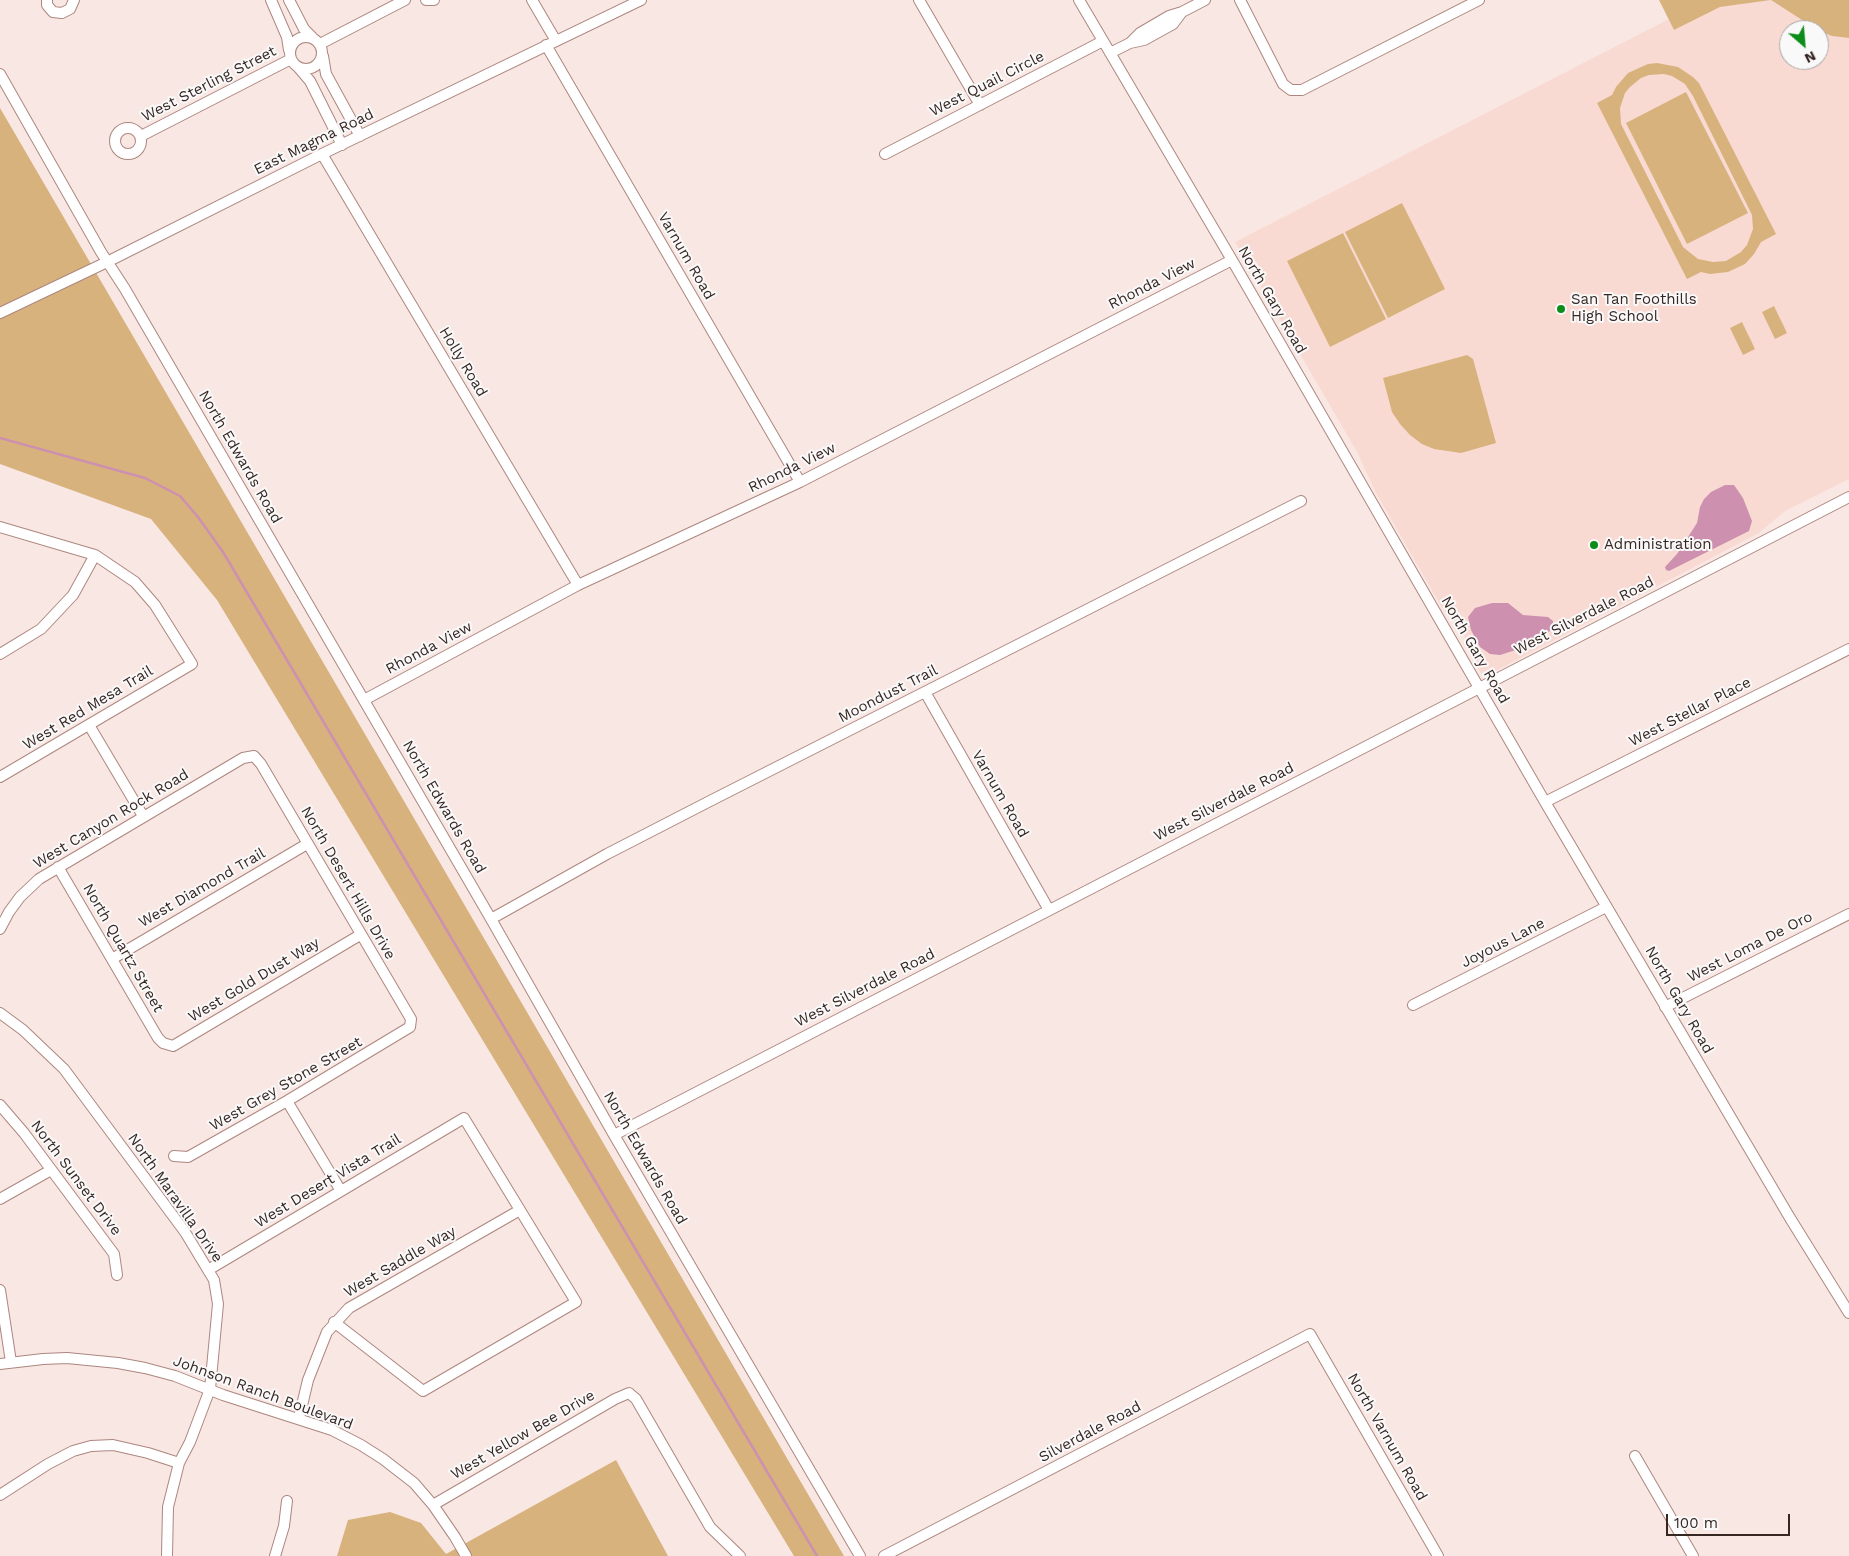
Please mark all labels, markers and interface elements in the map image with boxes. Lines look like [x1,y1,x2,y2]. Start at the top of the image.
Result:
north arrow [1779,20,1829,70]
street label: West Sterling Street [139,42,279,126]
street label: West Quail Circle [927,47,1047,121]
text: N [1802,48,1819,67]
street label: East Magma Road [251,105,377,179]
street label: Varnum Road [654,209,718,303]
street label: North Gary Road [1234,243,1310,357]
street label: Rhonda View [1105,254,1199,314]
place label: San Tan Foothills High School [1571,291,1697,326]
marker: San Tan Foothills High School [1555,303,1567,315]
street label: Holly Road [435,324,491,400]
street label: North Edwards Road [195,387,285,527]
street label: Rhonda View [745,439,839,497]
place label: Administration [1604,536,1712,554]
marker: Administration [1588,539,1600,551]
street label: West Silverdale Road [1511,573,1657,659]
street label: North Gary Road [1437,593,1513,707]
street label: Rhonda View [383,618,475,678]
street label: Moondust Trail [835,661,941,727]
street label: West Red Mesa Trail [20,662,156,754]
street label: West Stellar Place [1626,673,1754,751]
street label: North Edwards Road [399,737,489,877]
street label: Varnum Road [968,747,1032,841]
street label: West Silverdale Road [1151,759,1297,845]
street label: West Canyon Rock Road [30,765,192,873]
street label: North Desert Hills Drive [297,803,399,963]
street label: West Diamond Trail [135,844,269,932]
street label: North Quartz Street [79,881,167,1015]
street label: West Loma De Oro [1684,908,1816,986]
street label: Joyous Lane [1458,914,1548,972]
street label: West Gold Dust Way [185,934,323,1026]
street label: North Gary Road [1641,943,1717,1057]
street label: West Silverdale Road [792,945,938,1031]
street label: West Grey Stone Street [207,1033,365,1135]
street label: North Edwards Road [600,1088,690,1228]
street label: North Sunset Drive [27,1117,125,1239]
street label: North Maravilla Drive [124,1130,226,1266]
street label: West Desert Vista Trail [252,1130,404,1232]
street label: West Saddle Way [341,1223,459,1301]
street label: Johnson Ranch Boulevard [171,1352,355,1434]
street label: North Varnum Road [1343,1370,1431,1504]
street label: West Yellow Bee Drive [448,1386,598,1484]
street label: Silverdale Road [1036,1398,1144,1466]
scale bar [1669,1504,1793,1536]
text: 100 m [1674,1514,1718,1532]

